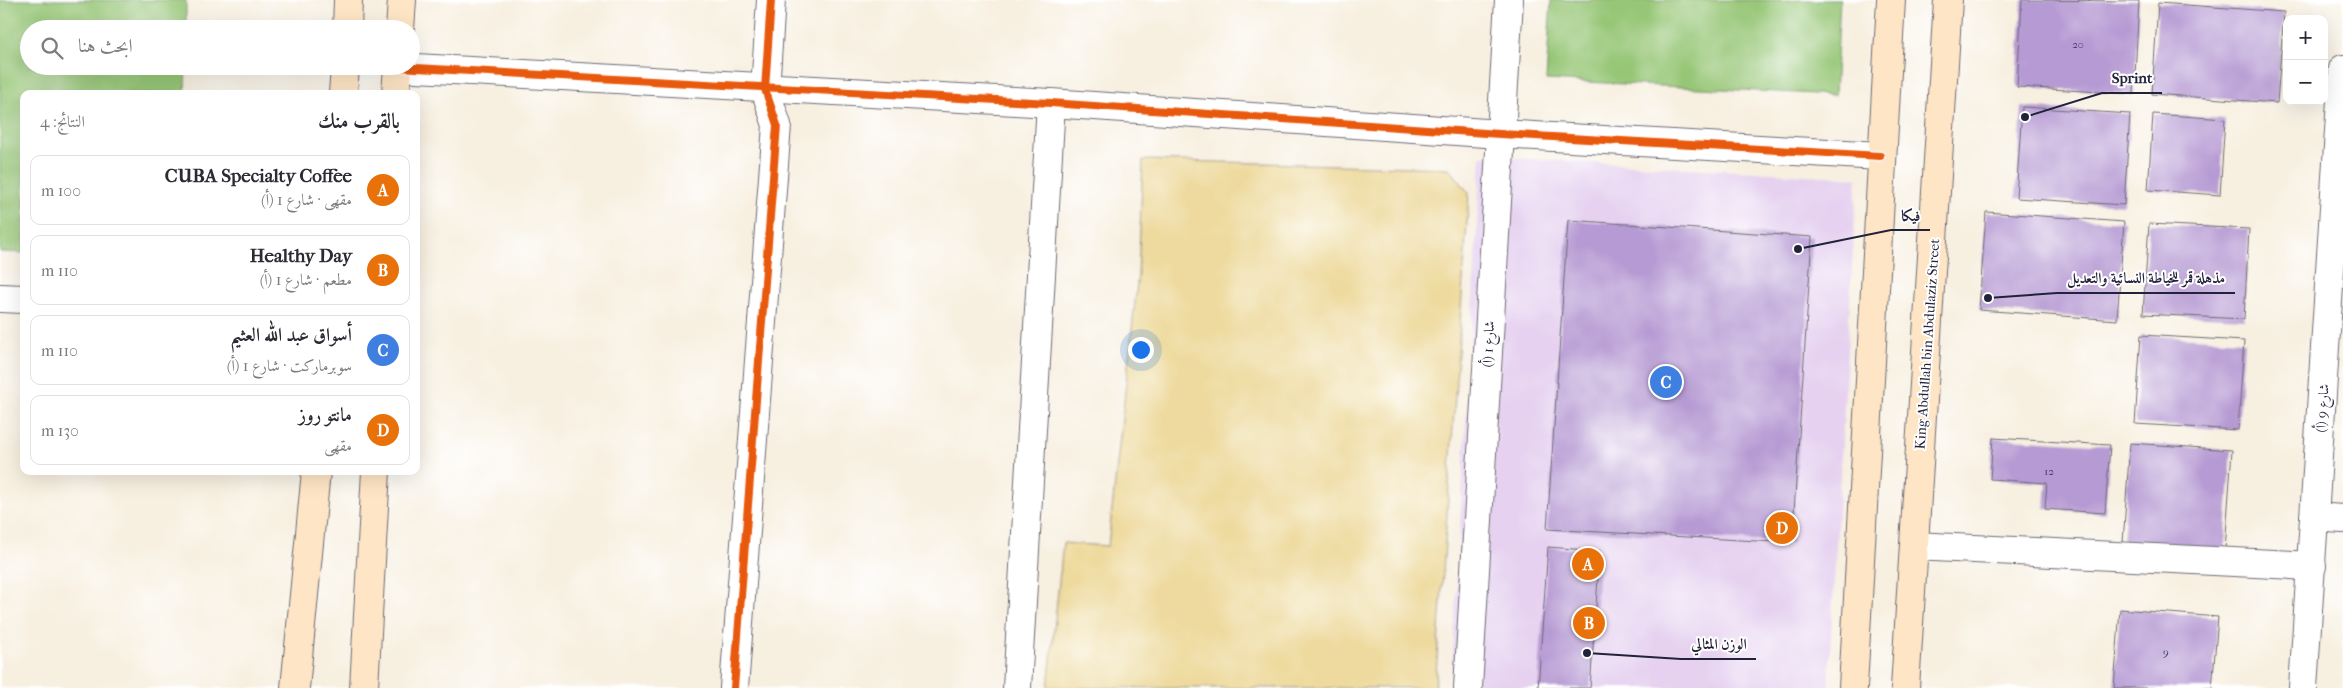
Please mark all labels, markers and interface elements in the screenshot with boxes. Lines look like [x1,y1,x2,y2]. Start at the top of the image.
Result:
map controls [2283,15,2328,105]
button: + [2283,15,2328,60]
search box [20,20,420,75]
icon: search [38,34,66,62]
text: ابحث هنا [78,35,133,57]
house number: 20 [2072,38,2084,51]
button: − [2283,60,2328,105]
callout: Sprint [2102,63,2162,93]
text: Sprint [2112,69,2153,87]
text: بالقرب منك [318,109,400,133]
text: النتائج: 4 [40,112,85,131]
text: CUBA Specialty Coffee [165,165,352,187]
text: 100 m [41,181,81,200]
text: A [378,181,388,200]
text: مقهى · شارع 1 (أ) [261,190,352,209]
callout: فيكا [1891,200,1930,230]
text: فيكا [1902,207,1920,225]
street label: King Abdullah bin Abdulaziz Street [1912,238,1943,450]
text: Healthy Day [250,245,352,267]
text: 110 m [41,261,78,280]
text: B [378,261,388,280]
callout: مذهلة قمر للخياطة النسائية والتعديل [2057,263,2235,293]
text: مذهلة قمر للخياطة النسائية والتعديل [2067,269,2225,289]
text: مطعم · شارع 1 (أ) [260,270,352,289]
street label: شارع 1 (أ) [1477,320,1501,368]
text: أسواق عبد الله العثيم [230,324,352,346]
your location [1128,337,1154,363]
text: 110 m [41,341,78,360]
text: C [378,341,388,360]
text: سوبرماركت · شارع 1 (أ) [227,356,352,375]
pin: C [1650,363,1682,401]
street label: شارع 9 (أ) [2310,383,2336,433]
text: مانتو روز [298,404,352,426]
text: 130 m [41,421,79,440]
text: D [377,421,389,440]
text: مقهى [324,436,352,455]
house number: 12 [2044,465,2054,478]
pin: D [1766,509,1798,547]
pin: A [1572,545,1604,583]
pin: B [1573,604,1605,642]
callout: الوزن المثالي [1681,629,1756,659]
text: الوزن المثالي [1690,635,1747,656]
house number: 9 [2163,646,2169,659]

